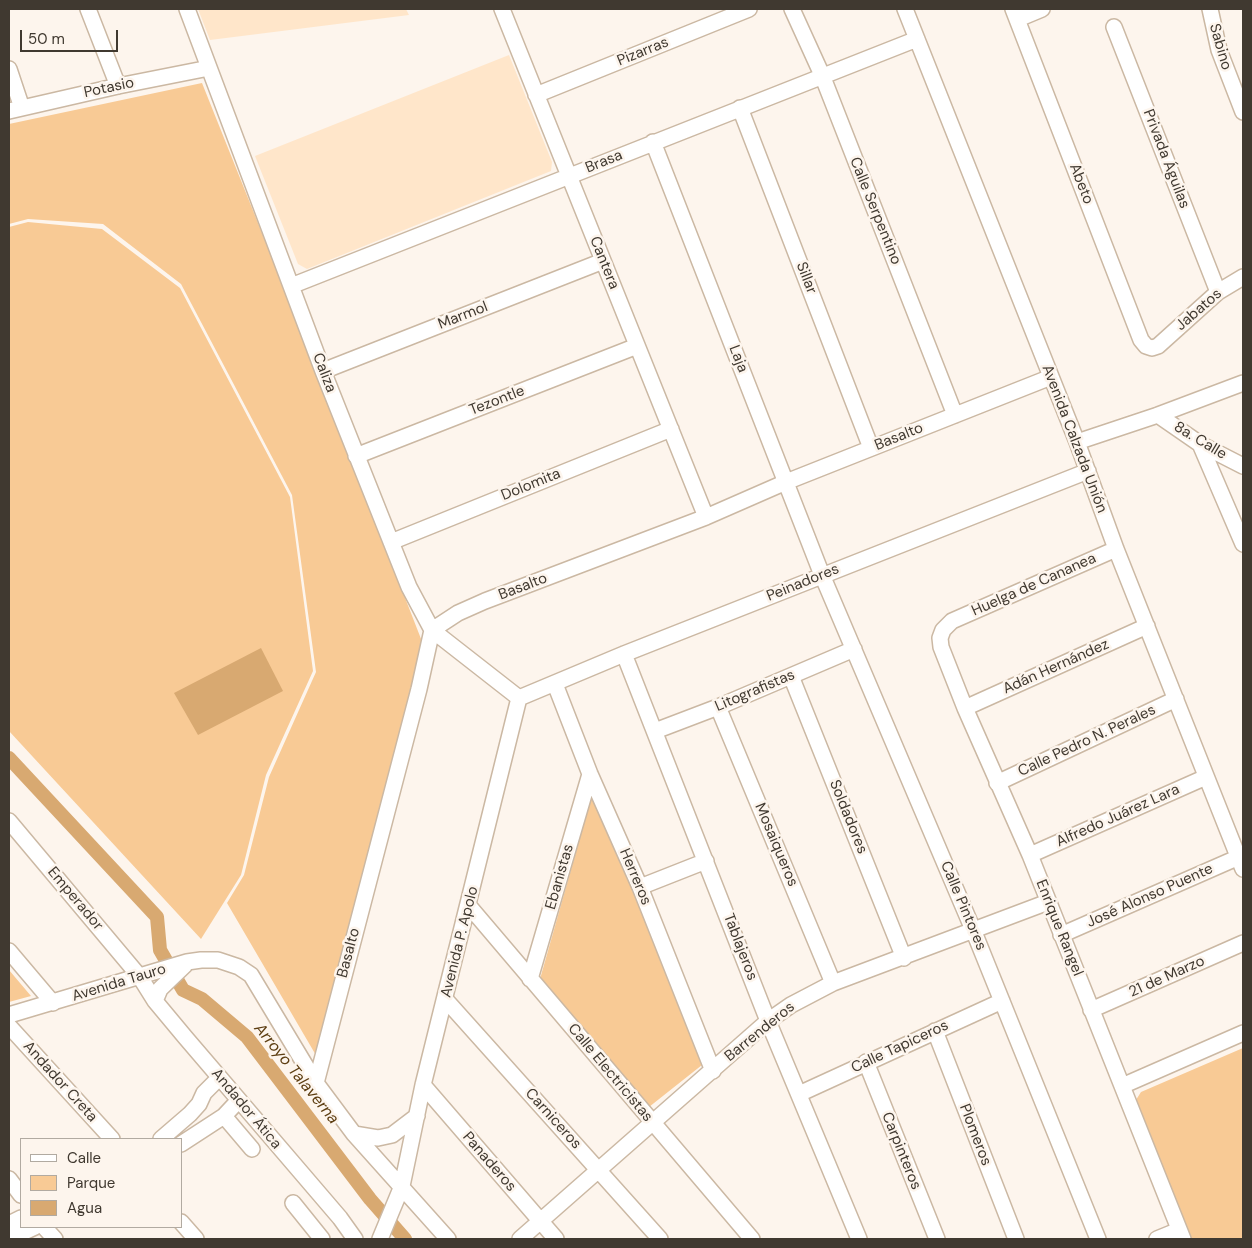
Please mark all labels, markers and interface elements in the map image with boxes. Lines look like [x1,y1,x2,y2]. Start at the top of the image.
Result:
scale bar [22,20,120,52]
street label: Sabino [1205,22,1235,72]
text: 50 m [28,29,65,49]
street label: Pizarras [615,34,671,70]
street label: Potasio [82,74,136,102]
street label: Privada Águilas [1139,107,1193,211]
street label: Brasa [583,146,625,178]
street label: Calle Serpentino [845,155,905,267]
street label: Abeto [1065,161,1097,207]
street label: Cantera [585,234,623,292]
street label: Sillar [792,260,820,296]
street label: Jabatos [1172,285,1226,335]
street label: Marmol [436,298,490,334]
street label: Laja [725,343,751,375]
street label: Caliza [308,351,340,395]
street label: Avenida Calzada Unión [1037,362,1111,516]
street label: Tezontle [467,382,527,420]
street label: 8a. Calle [1170,418,1230,464]
street label: Basalto [872,419,926,455]
street label: Dolomita [499,465,563,505]
street label: Huelga de Cananea [969,550,1099,620]
street label: Peinadores [764,560,842,606]
street label: Basalto [496,569,550,605]
street label: Adán Hernández [1000,636,1112,698]
street label: Litografistas [712,666,798,716]
street label: Calle Pedro N. Perales [1015,701,1159,781]
street label: Soldadores [825,777,871,857]
street label: Alfredo Juárez Lara [1054,781,1182,851]
street label: Mosaiqueros [750,801,802,889]
street label: Ebanistas [542,842,578,912]
street label: Herreros [615,846,655,908]
street label: Calle Pintores [936,859,990,953]
street label: José Alonso Puente [1084,860,1216,932]
street label: Emperador [43,864,107,934]
street label: Enrique Rangel [1032,877,1086,979]
street label: Avenida P. Apolo [437,884,483,1000]
street label: Tablajeros [719,911,761,983]
street label: Basalto [334,926,364,980]
street label: 21 de Marzo [1126,952,1208,1002]
street label: Avenida Tauro [70,960,168,1006]
street label: Barrenderos [721,998,799,1066]
street label: Calle Tapiceros [848,1017,952,1077]
water label: Arroyo Talaverna [250,1020,342,1128]
street label: Calle Electricistas [564,1020,656,1126]
street label: Andador Creta [19,1038,101,1126]
street label: Andador Ática [207,1065,285,1153]
street label: Carniceros [521,1085,585,1153]
street label: Plomeros [955,1102,995,1168]
street label: Carpinteros [877,1110,925,1192]
street label: Panaderos [458,1129,520,1195]
legend [20,1138,182,1228]
text: Calle [67,1148,101,1168]
text: Parque [67,1173,115,1193]
text: Agua [67,1198,102,1218]

